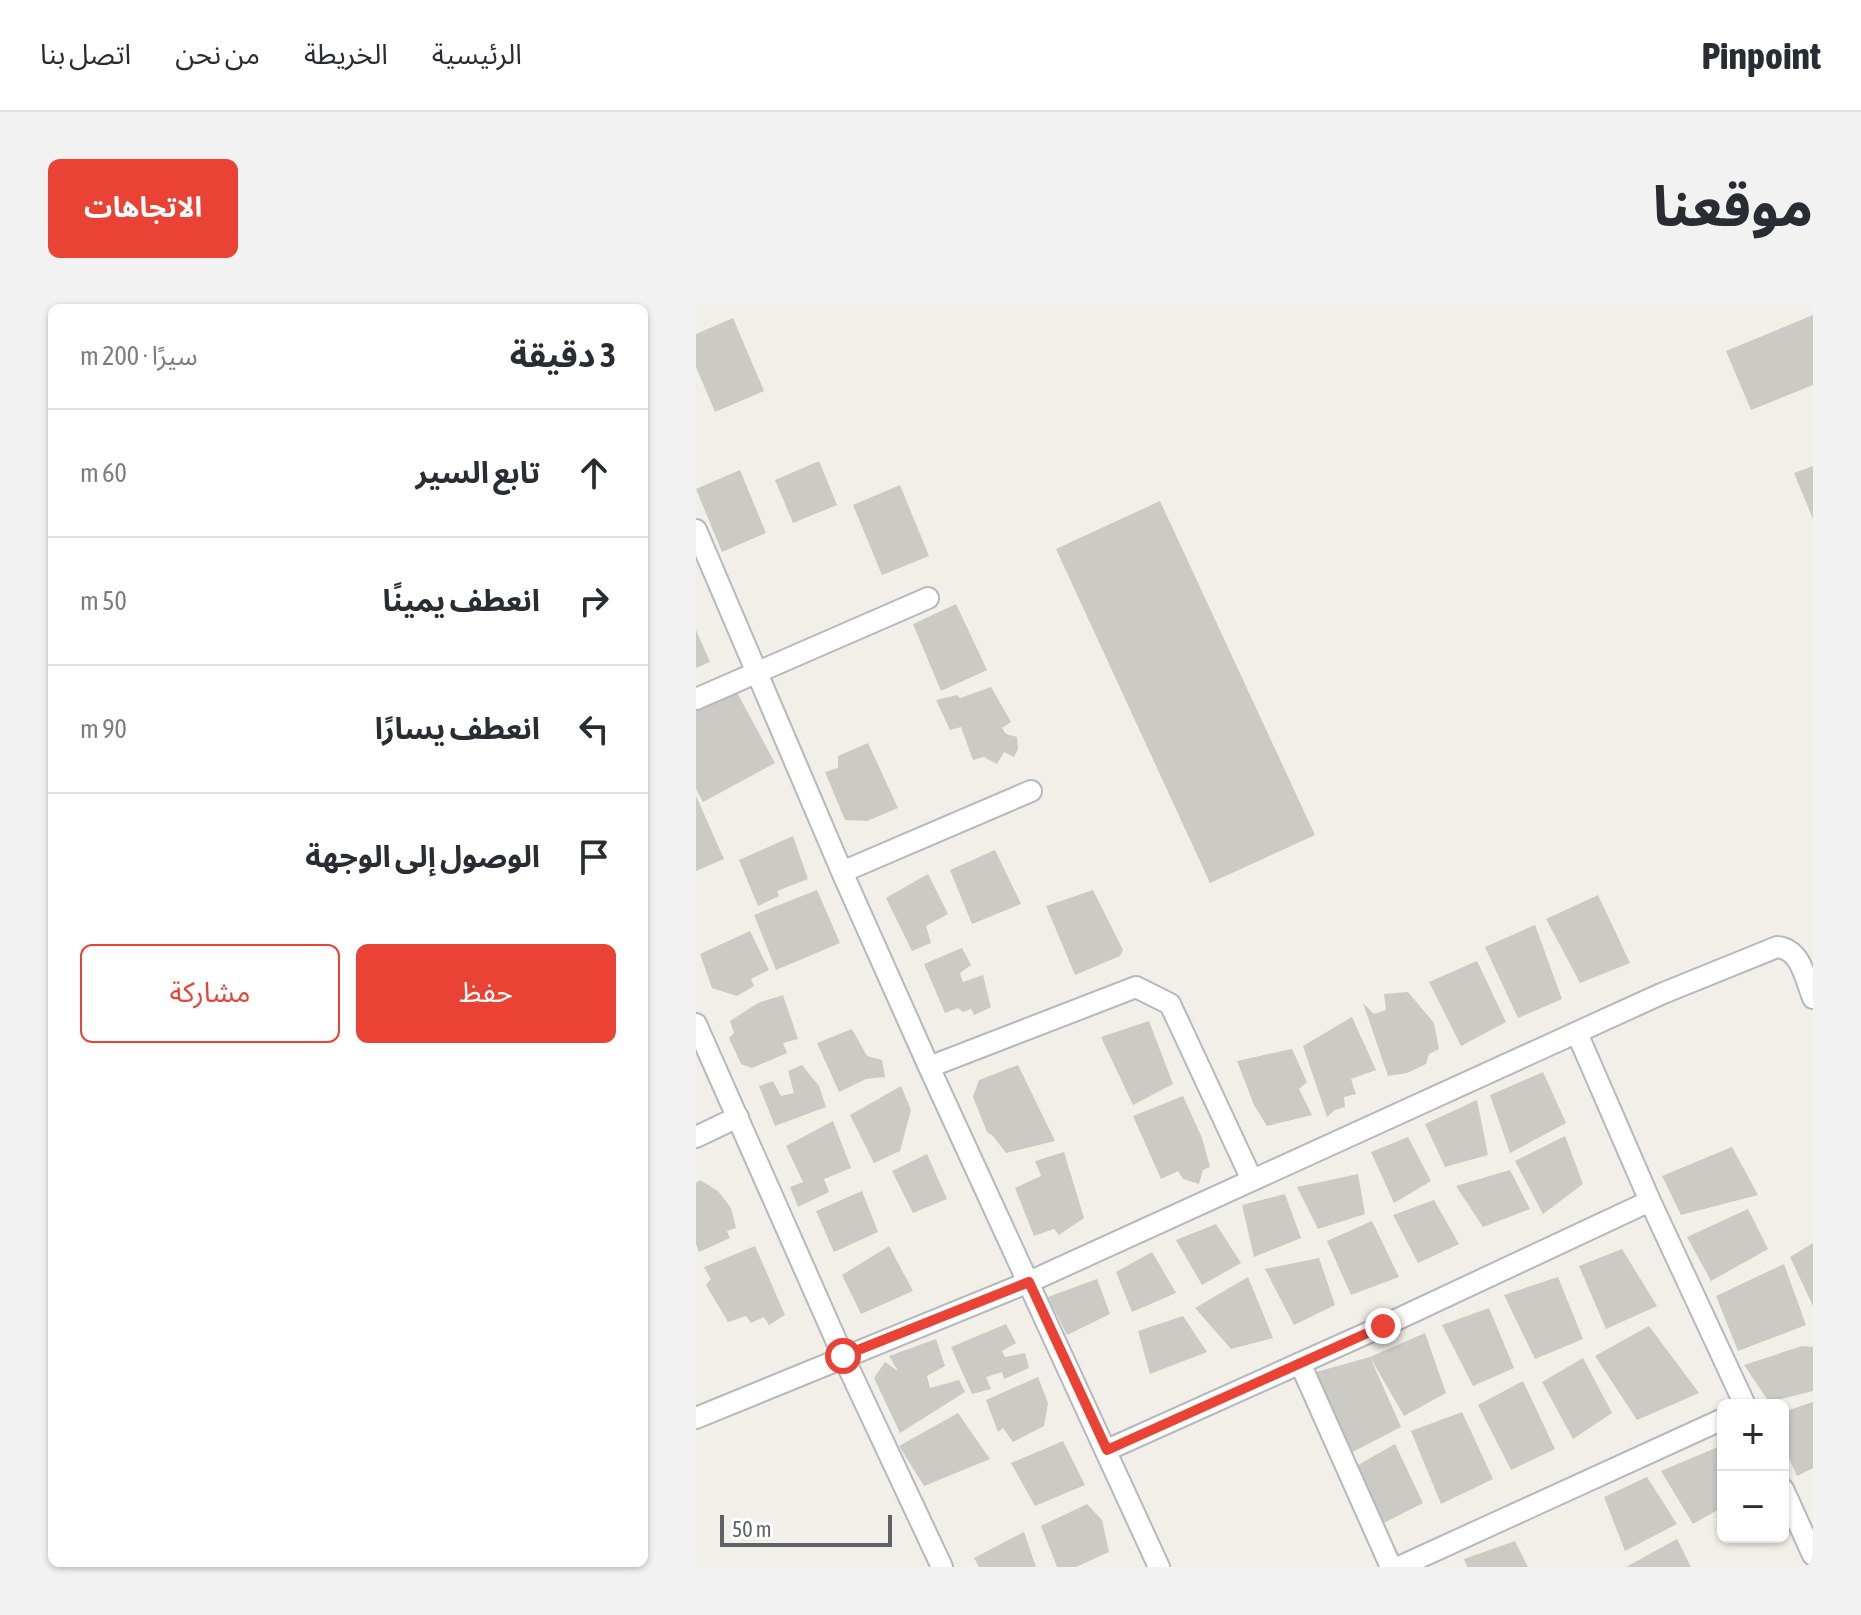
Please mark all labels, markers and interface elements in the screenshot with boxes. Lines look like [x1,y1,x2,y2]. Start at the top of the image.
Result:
text: Pinpoint [1702,34,1821,77]
text: اتصل بنا [40,38,131,70]
text: من نحن [175,38,260,70]
text: الخريطة [304,38,388,70]
text: الرئيسية [432,38,522,70]
button: الاتجاهات [48,159,238,258]
text: موقعنا [1653,174,1813,238]
text: 3 دقيقة [510,335,616,374]
text: سيرًا · 200 m [80,341,198,371]
icon: ahead [572,451,616,495]
text: تابع السير [416,455,540,489]
text: 60 m [80,458,127,488]
icon: right [572,579,616,623]
text: انعطف يمينًا [383,583,540,617]
text: 50 m [80,586,127,616]
icon: left [572,707,616,751]
text: انعطف يسارًا [375,711,540,745]
text: 90 m [80,714,127,744]
icon: arrive [572,835,616,879]
text: الوصول إلى الوجهة [305,839,540,873]
button: مشاركة [80,944,340,1043]
button: حفظ [356,944,616,1043]
route end [1365,1308,1401,1344]
route start [825,1338,861,1374]
map controls [1717,1399,1789,1543]
button: + [1717,1399,1789,1471]
button: − [1717,1471,1789,1543]
scale bar [720,1511,892,1547]
text: 50 m [732,1516,772,1542]

